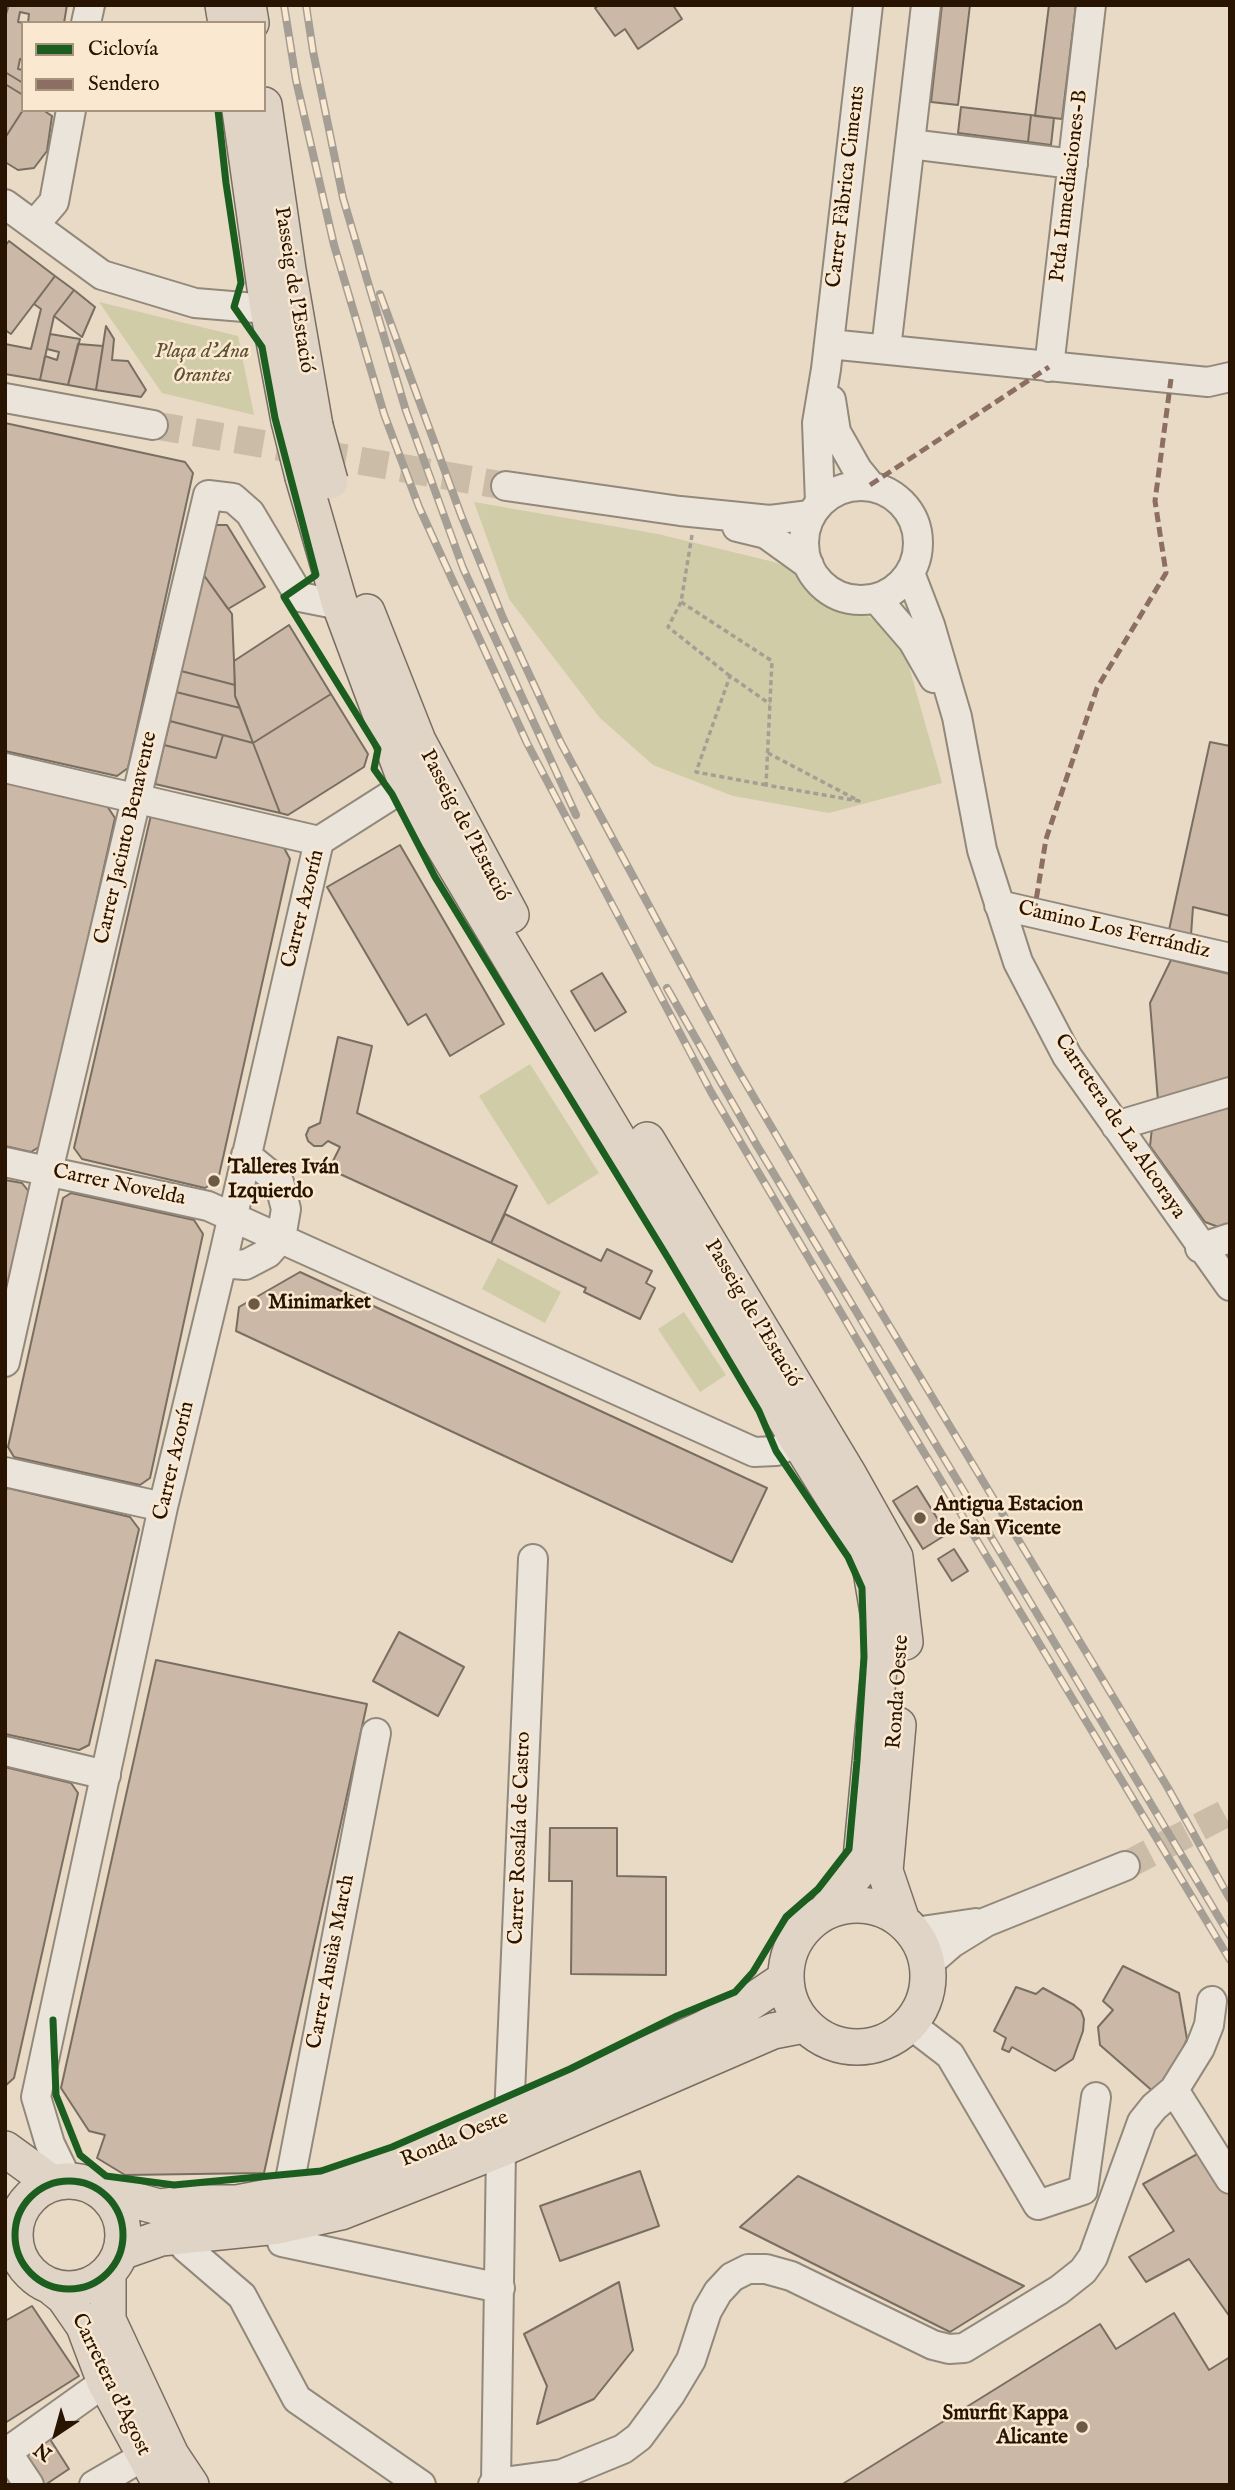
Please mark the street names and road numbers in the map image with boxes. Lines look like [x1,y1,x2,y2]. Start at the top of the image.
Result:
street label: Carrer Fàbrica Ciments [822,85,872,289]
street label: Ptda Inmediaciones-B [1046,88,1094,284]
street label: Passeig de l'Estació [267,205,319,375]
street label: Carrer Jacinto Benavente [90,729,164,947]
street label: Passeig de l'Estació [413,746,515,906]
street label: Carrer Azorín [277,847,331,971]
street label: Camino Los Ferrándiz [1015,897,1213,965]
street label: Carretera de La Alcoraya [1048,1030,1190,1224]
street label: Carrer Novelda [50,1160,188,1212]
street label: Passeig de l'Estació [698,1235,806,1393]
street label: Carrer Azorín [149,1399,201,1523]
street label: Ronda Oeste [882,1634,916,1750]
street label: Carrer Rosalía de Castro [505,1731,537,1945]
street label: Carrer Ausiàs March [303,1873,361,2051]
street label: Ronda Oeste [397,2106,513,2174]
street label: Carretera d'Agost [65,2310,155,2460]

